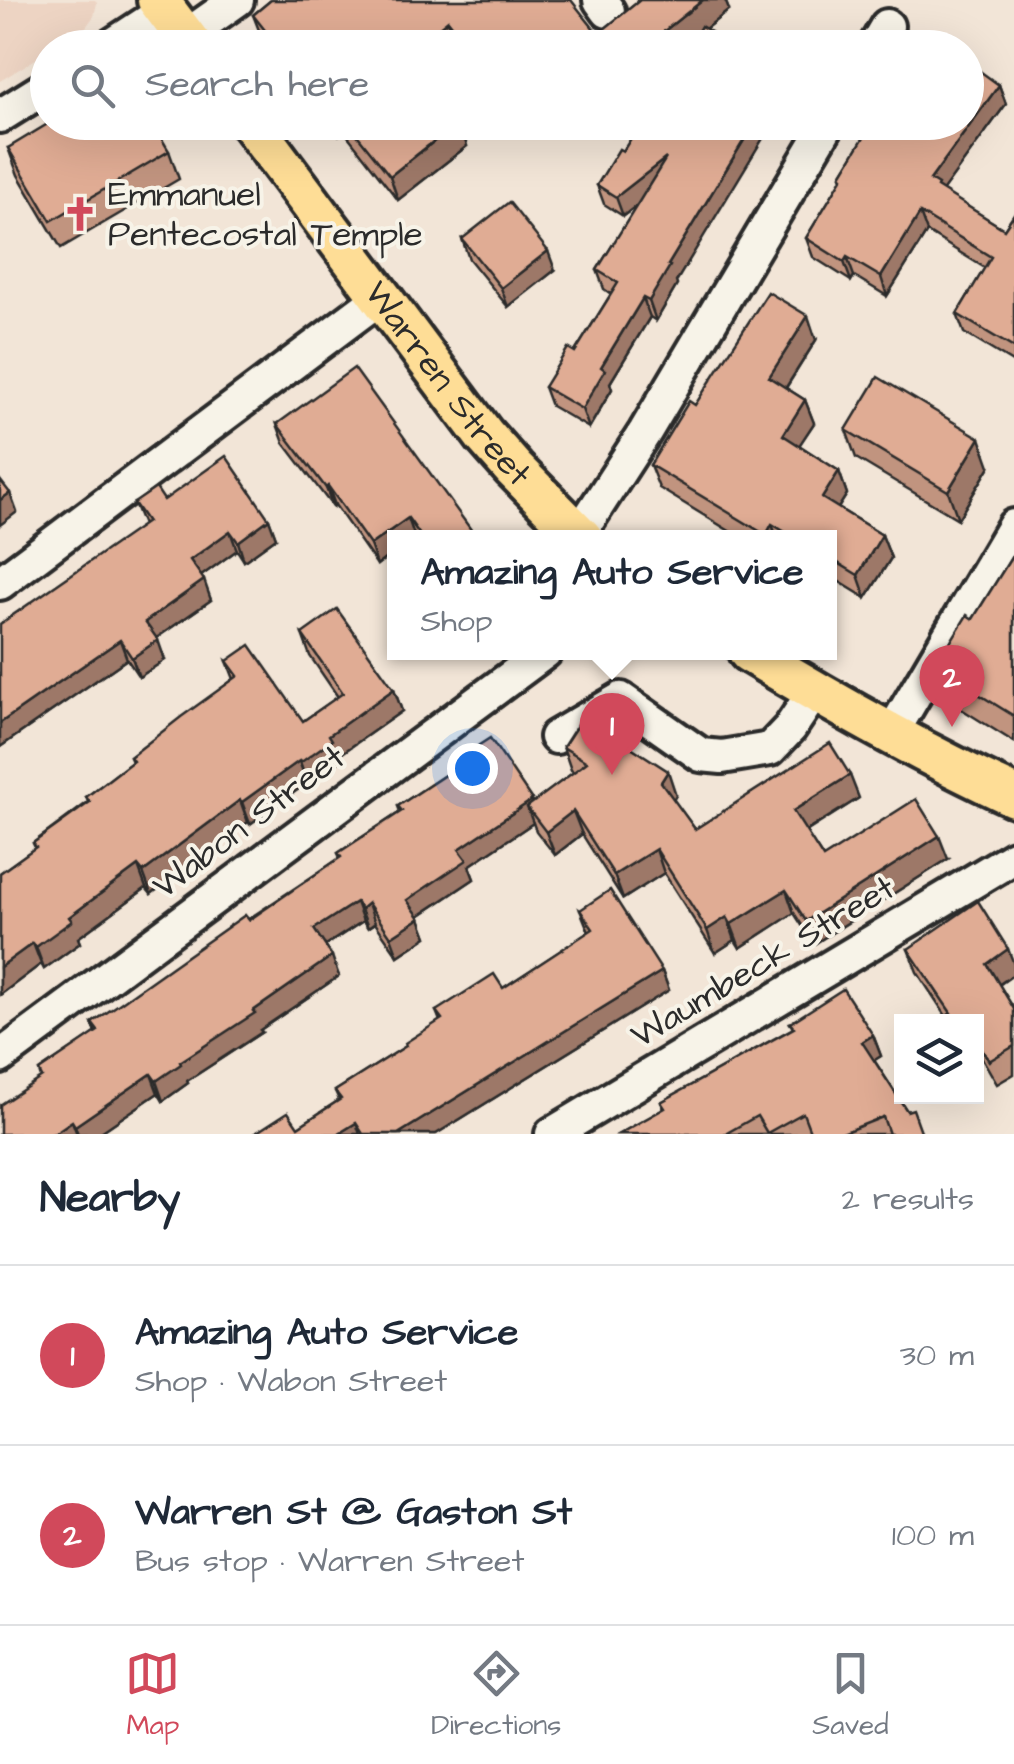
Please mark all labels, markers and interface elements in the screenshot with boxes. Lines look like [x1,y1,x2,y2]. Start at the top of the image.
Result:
search box [30,30,984,140]
icon: search [65,58,120,113]
text: Search here [145,59,369,111]
place label: Emmanuel Pentecostal Temple [108,170,423,259]
church icon: Emmanuel Pentecostal Temple [61,195,99,233]
street label: Warren Street [353,271,543,497]
popup [387,530,837,660]
text: Amazing Auto Service [420,547,804,599]
text: Shop [420,599,493,644]
pin: 2 [920,644,984,727]
pin: 1 [580,692,644,775]
street label: Wabon Street [143,733,355,911]
your location [447,743,498,794]
street label: Waumbeck Street [622,864,904,1060]
map controls [894,1014,984,1104]
button: layers [894,1014,984,1104]
text: Nearby [40,1170,180,1228]
text: 2 results [842,1177,974,1222]
text: Amazing Auto Service [135,1307,518,1359]
text: 1 [70,1333,75,1378]
text: 30 m [900,1333,974,1378]
text: Shop · Wabon Street [135,1359,447,1404]
text: Warren St @ Gaston St [135,1487,572,1539]
text: 2 [63,1513,82,1558]
text: 100 m [892,1513,974,1558]
text: Bus stop · Warren Street [135,1539,524,1584]
tab: Map [125,1646,180,1745]
tab: Directions [431,1646,561,1745]
tab: Saved [812,1646,889,1745]

